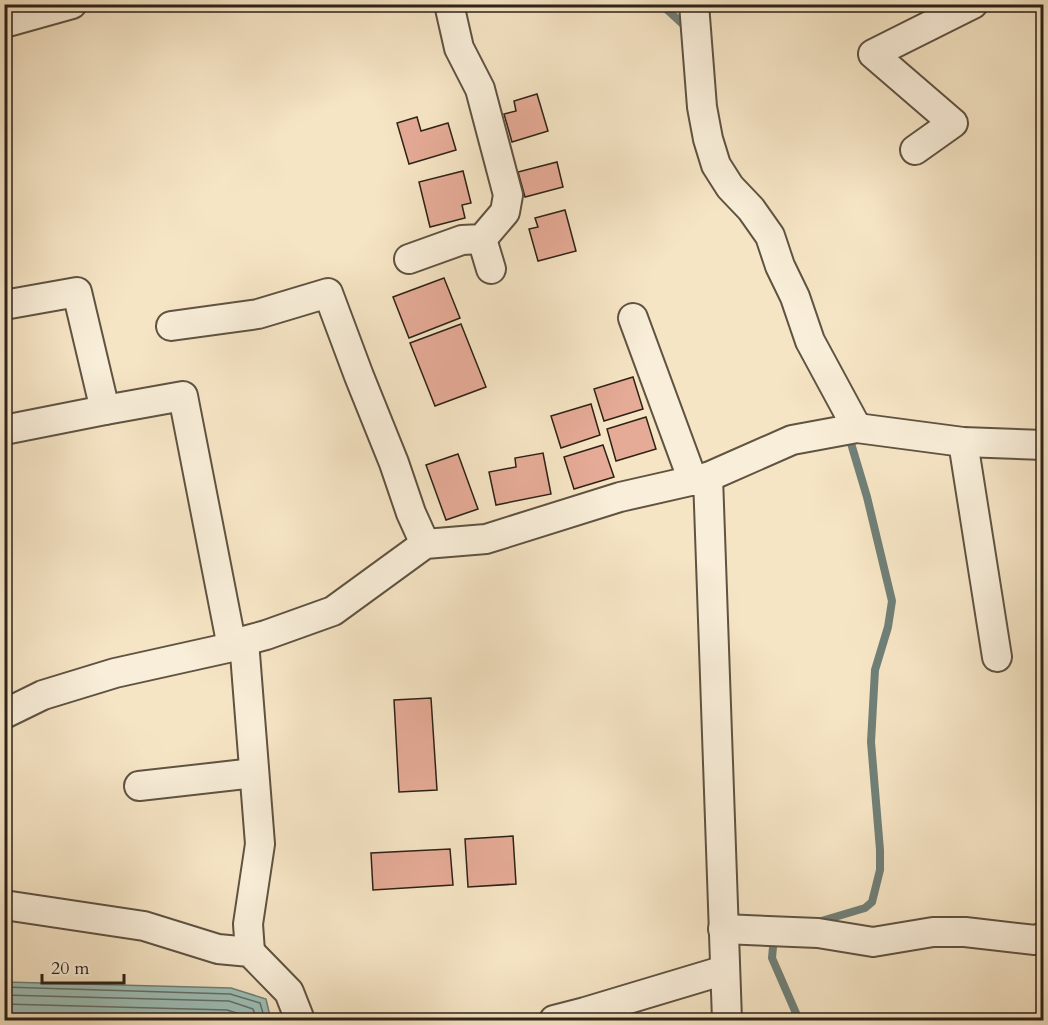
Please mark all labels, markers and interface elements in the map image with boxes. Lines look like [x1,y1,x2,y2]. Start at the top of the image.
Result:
scale bar [42,947,124,985]
text: 20 m [51,956,90,981]

